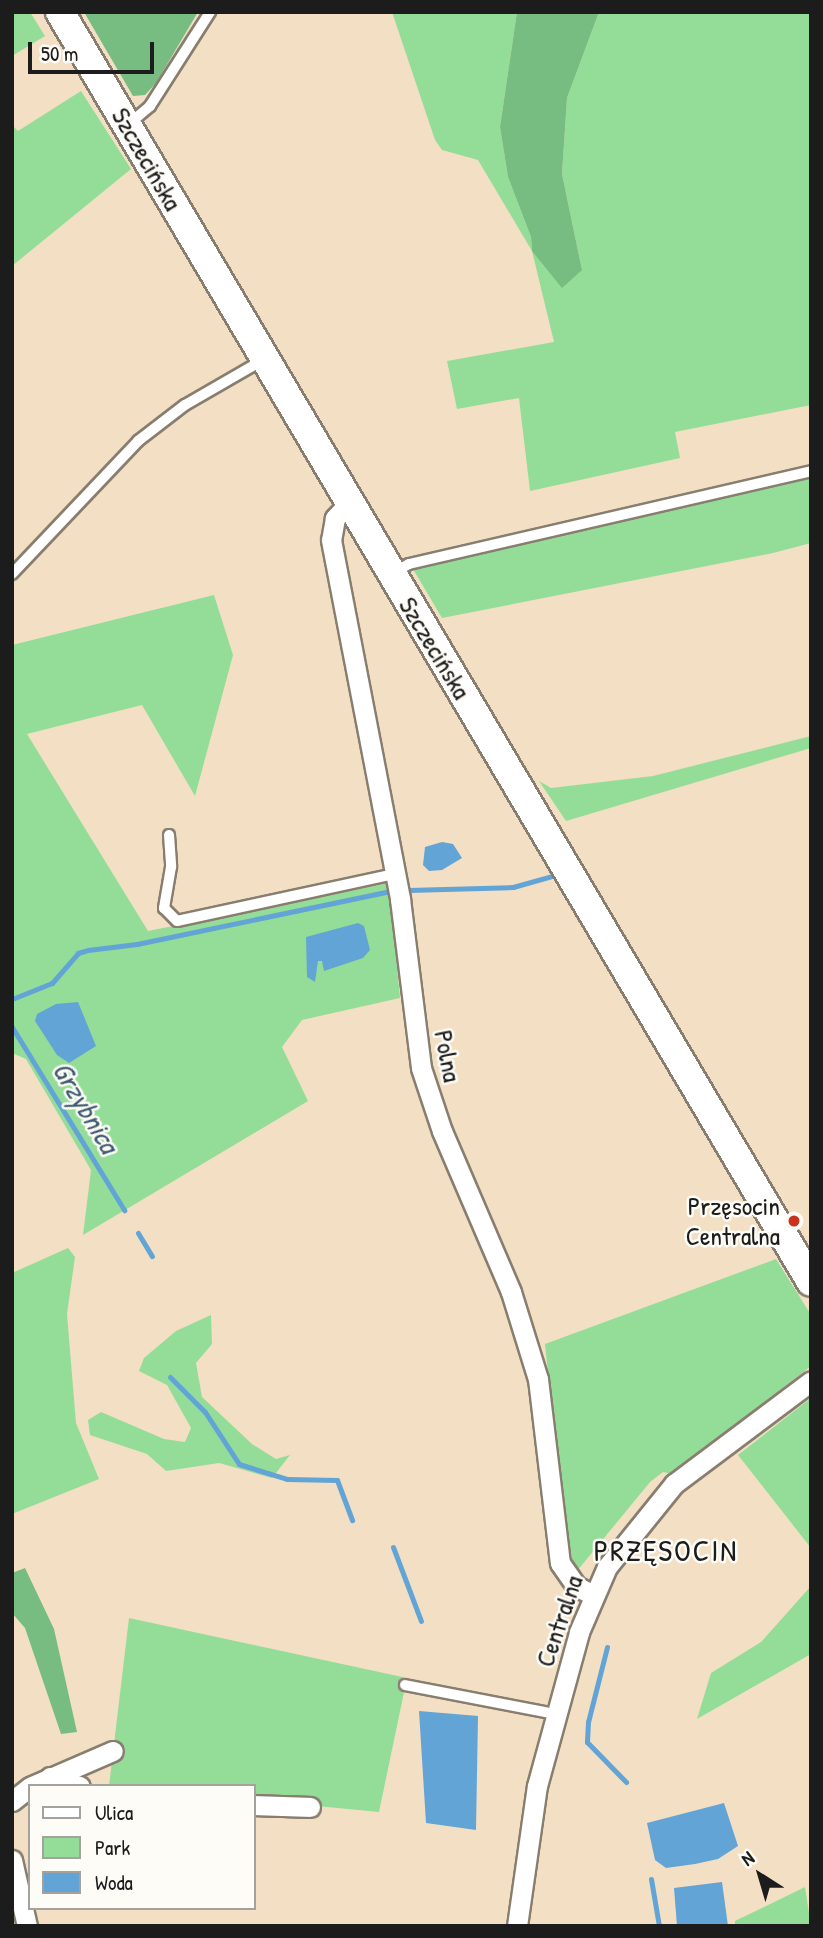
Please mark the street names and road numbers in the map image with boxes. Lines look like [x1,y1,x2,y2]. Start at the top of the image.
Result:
street label: Szczecińska [105,102,189,216]
street label: Szczecińska [392,591,478,705]
street label: Polna [428,1028,468,1084]
street label: Centralna [529,1571,589,1671]

